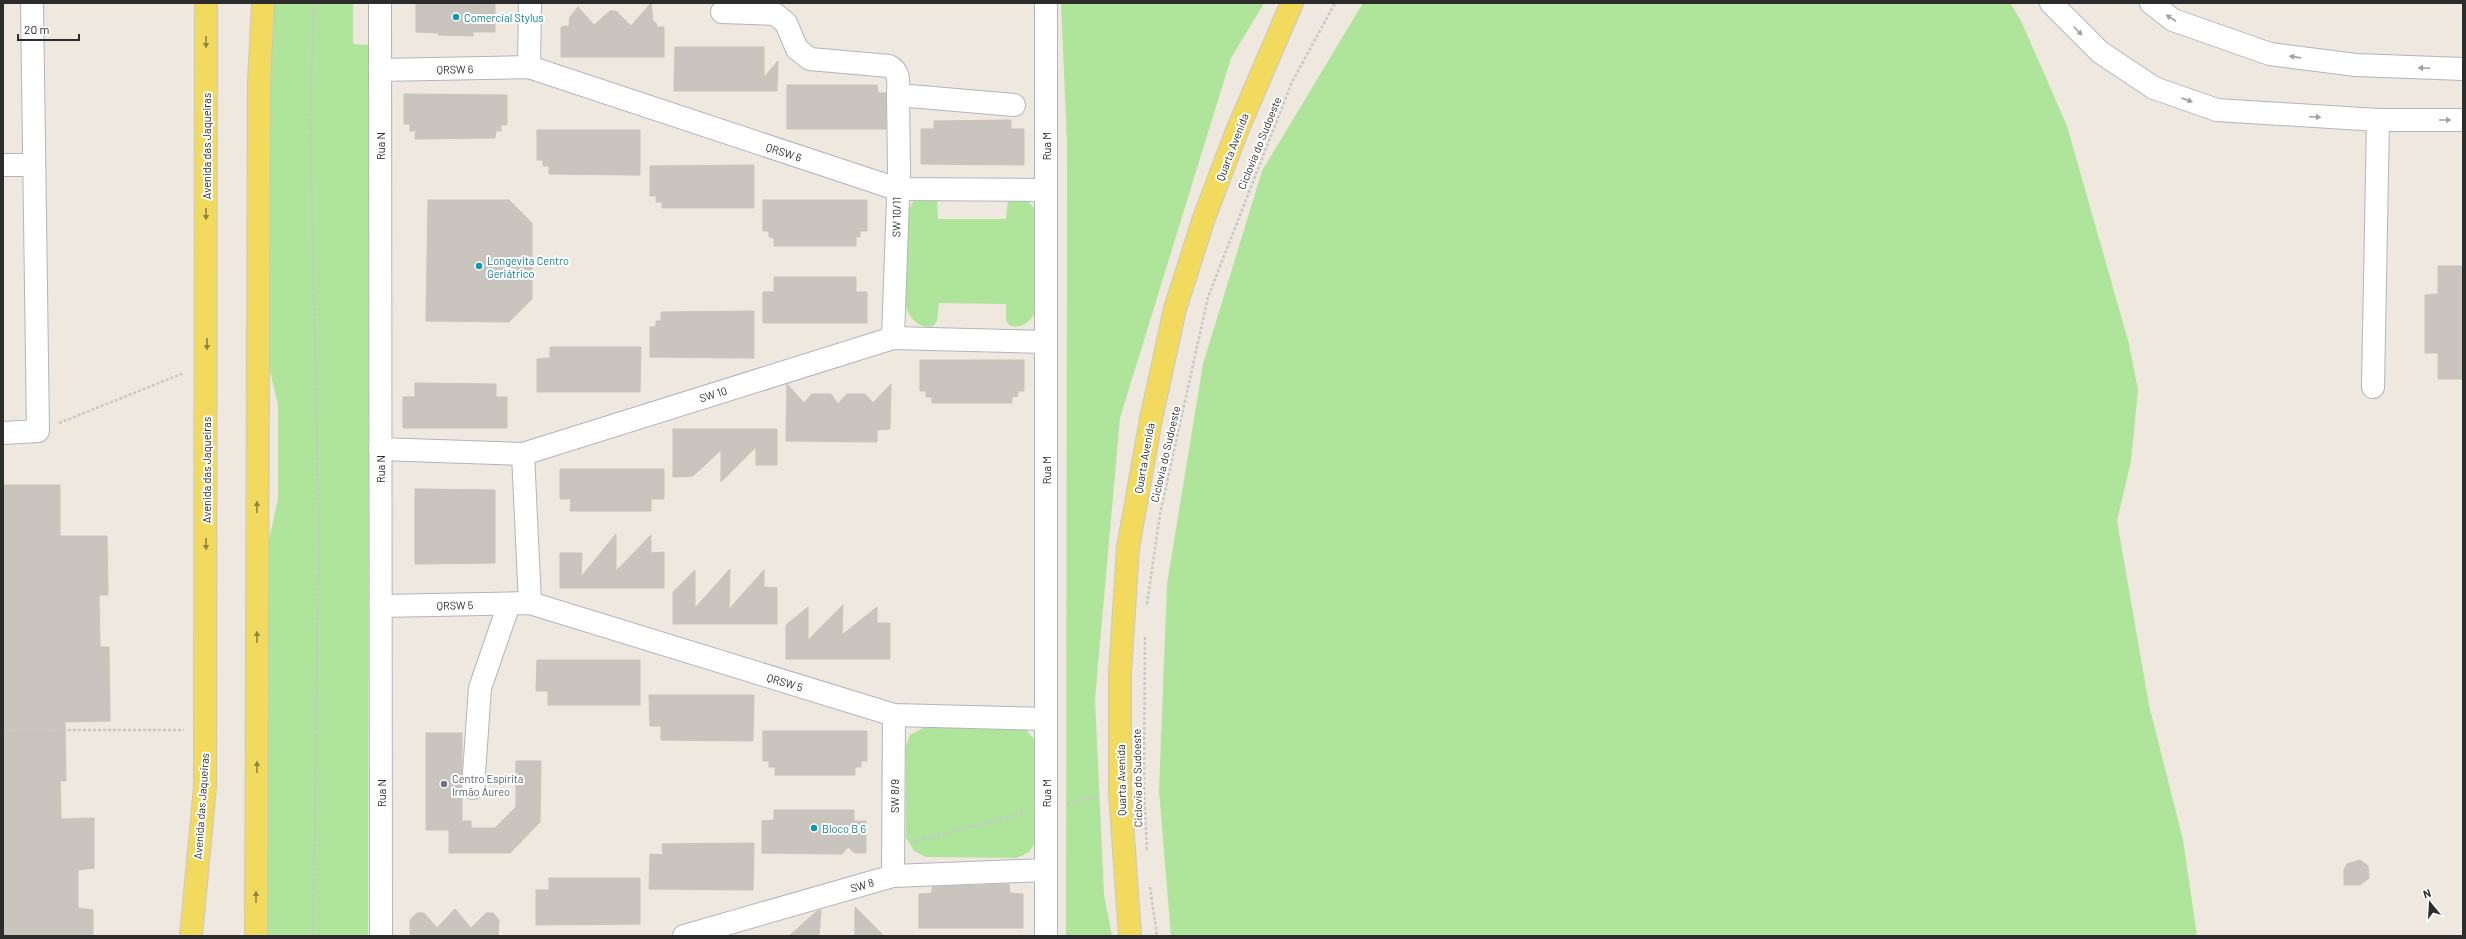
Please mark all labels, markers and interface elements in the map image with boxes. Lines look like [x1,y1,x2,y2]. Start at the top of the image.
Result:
place label: Comercial Stylus [464,11,544,24]
marker: Comercial Stylus [451,12,461,22]
one-way arrow [2166,14,2177,22]
scale bar [18,16,79,42]
text: 20 m [24,22,50,36]
one-way arrow [2074,26,2083,36]
one-way arrow [203,36,209,49]
one-way arrow [2289,54,2301,60]
street label: QRSW 6 [436,62,474,76]
one-way arrow [2417,65,2430,71]
street label: Avenida das Jaqueiras [200,93,213,199]
street label: Ciclovia do Sudoeste [1234,95,1284,191]
one-way arrow [2181,97,2193,103]
street label: Quarta Avenida [1213,111,1251,183]
one-way arrow [2309,113,2321,120]
one-way arrow [2439,117,2452,123]
street label: Rua N [374,132,387,160]
street label: Rua M [1040,132,1053,160]
street label: QRSW 6 [764,140,804,164]
street label: SW 10/11 [889,197,903,237]
one-way arrow [203,208,209,221]
place label: Longevita Centro Geriátrico [487,254,569,280]
marker: Longevita Centro Geriátrico [474,261,484,271]
one-way arrow [204,338,210,351]
street label: SW 10 [698,384,728,404]
street label: Ciclovia do Sudoeste [1148,404,1182,504]
street label: Avenida das Jaqueiras [200,417,213,523]
street label: Quarta Avenida [1131,422,1157,494]
street label: Rua N [374,455,387,483]
street label: Rua M [1040,456,1053,484]
one-way arrow [254,501,261,513]
one-way arrow [203,538,209,551]
street label: QRSW 5 [436,598,474,612]
one-way arrow [254,630,260,643]
street label: QRSW 5 [765,670,805,694]
street label: Ciclovia do Sudoeste [1130,728,1144,827]
street label: Quarta Avenida [1114,744,1128,816]
street label: Avenida das Jaqueiras [191,752,211,860]
one-way arrow [254,760,260,773]
place label: Centro Espírita Irmão Áureo [452,772,523,798]
street label: Rua N [375,779,388,807]
marker: Centro Espírita Irmão Áureo [439,779,449,789]
street label: SW 8/9 [888,779,901,813]
street label: Rua M [1040,779,1053,807]
place label: Bloco B 6 [822,822,866,835]
marker: Bloco B 6 [809,823,819,833]
street label: SW 8 [849,875,876,895]
north arrow [2410,883,2450,923]
text: N [2421,886,2432,900]
one-way arrow [253,890,259,903]

